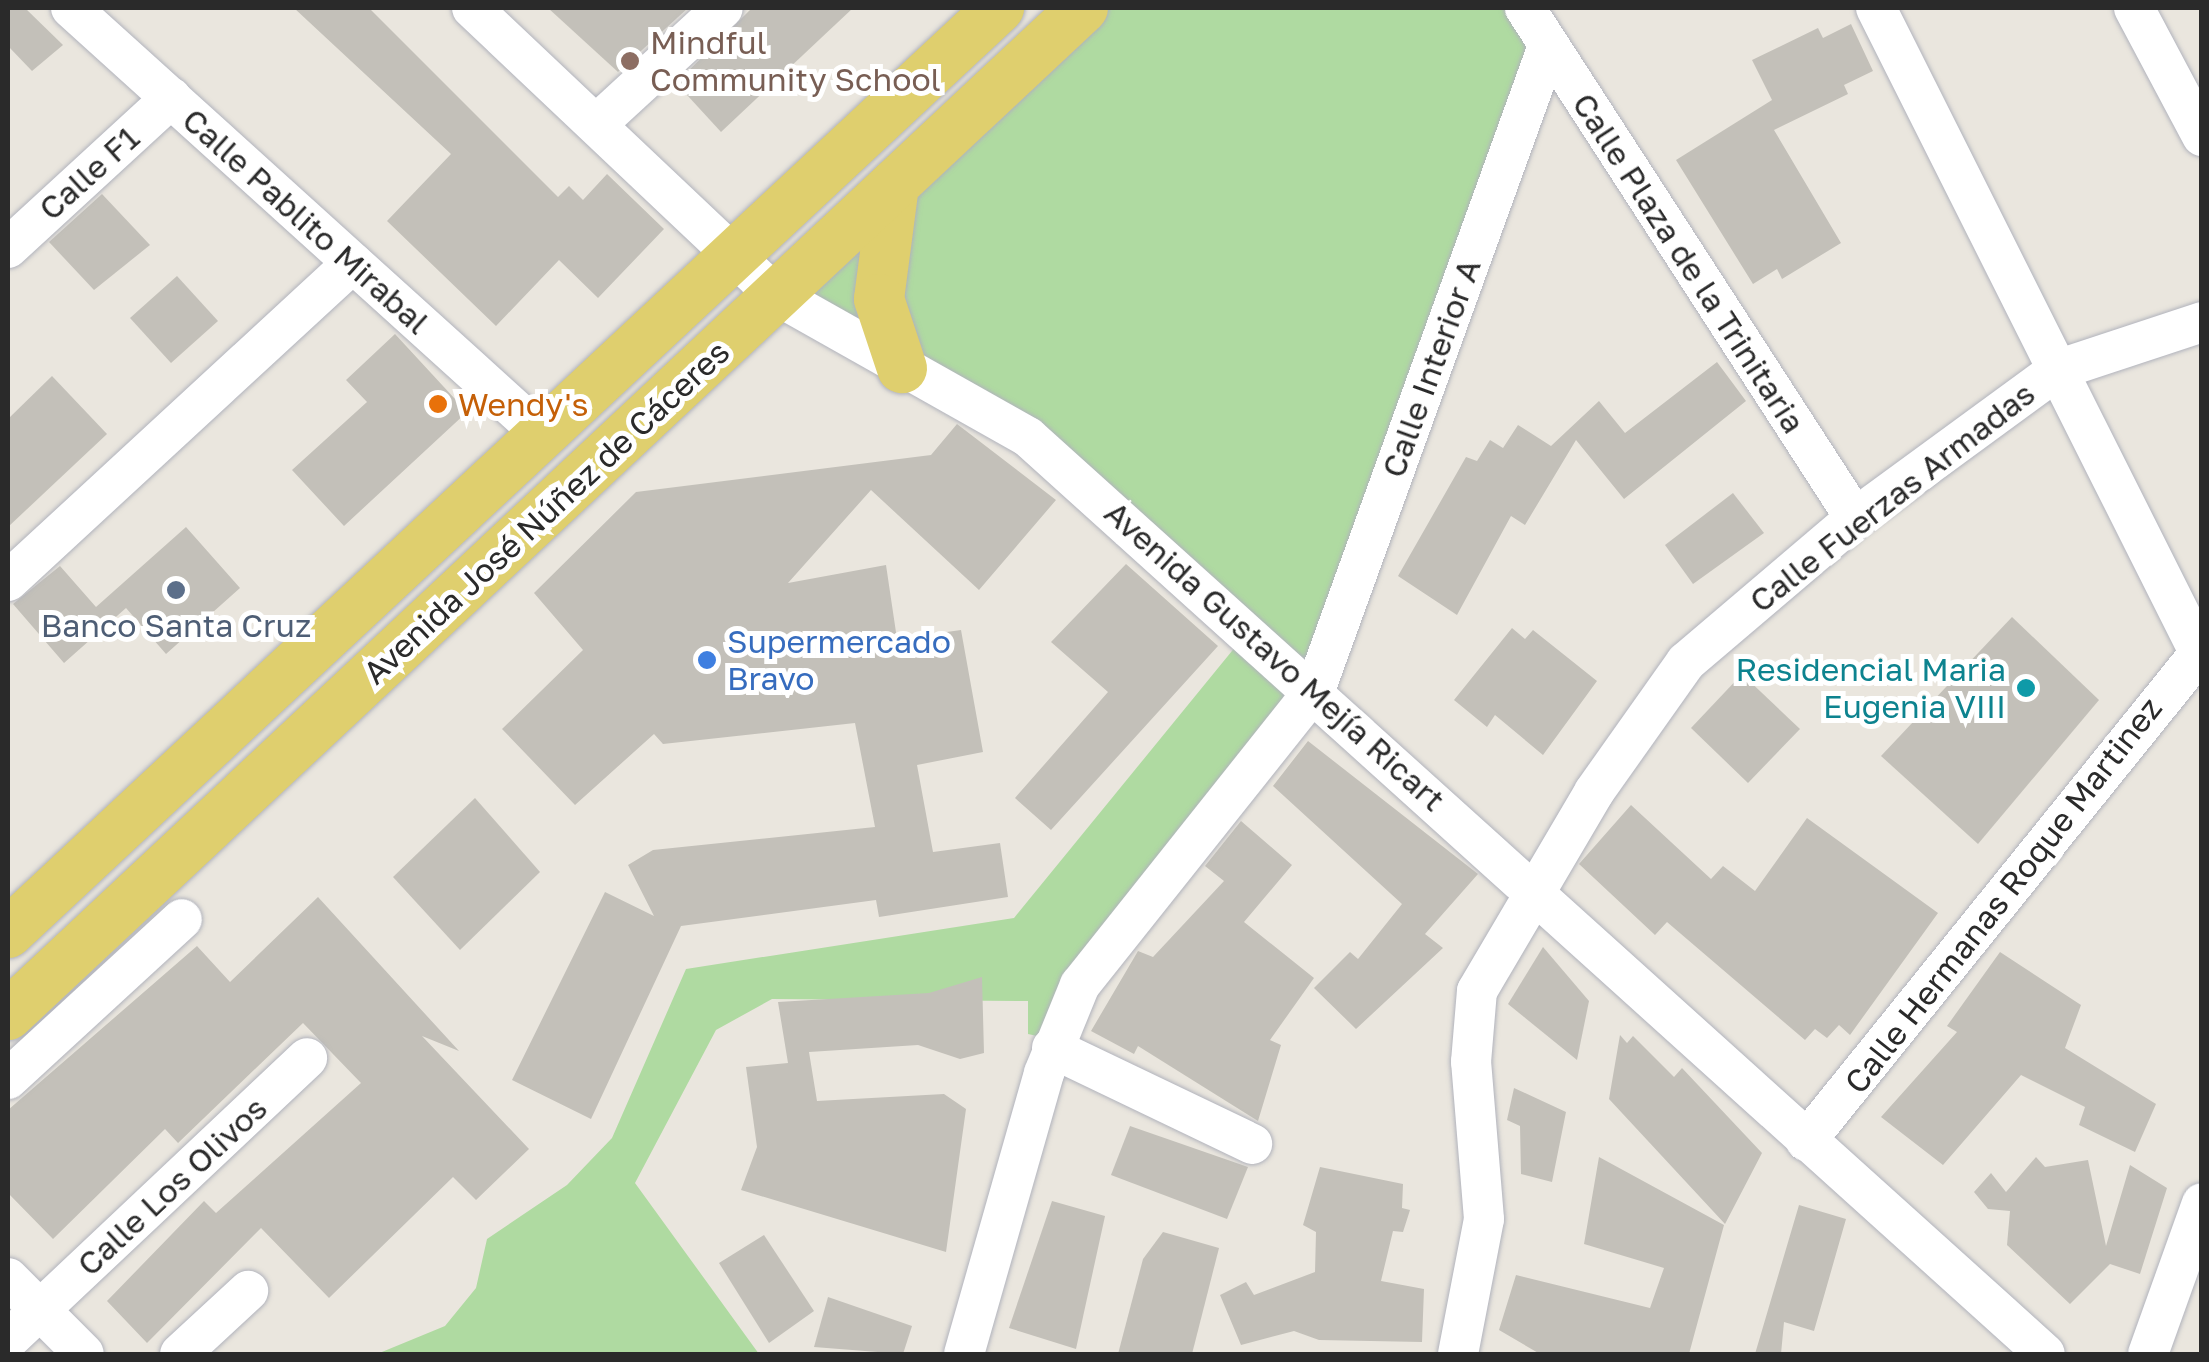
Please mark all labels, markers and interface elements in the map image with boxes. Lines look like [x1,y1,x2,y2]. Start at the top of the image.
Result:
place label: Mindful Community School [650,24,941,99]
marker: Mindful Community School [619,50,641,72]
street label: Calle Plaza de la Trinitaria [1565,86,1813,440]
street label: Calle Pablito Mirabal [175,100,437,342]
street label: Calle F1 [31,118,147,228]
street label: Calle Interior A [1374,254,1488,482]
street label: Avenida José Núñez de Cáceres [355,332,737,692]
street label: Calle Fuerzas Armadas [1742,374,2042,620]
place label: Wendy's [458,385,589,423]
marker: Wendy's [427,393,449,415]
street label: Avenida Gustavo Mejía Ricart [1097,493,1453,819]
marker: Banco Santa Cruz [165,579,187,601]
place label: Banco Santa Cruz [41,606,311,644]
place label: Supermercado Bravo [727,623,951,698]
marker: Supermercado Bravo [696,649,718,671]
place label: Residencial Maria Eugenia VIII [1735,651,2006,726]
marker: Residencial Maria Eugenia VIII [2015,677,2037,699]
street label: Calle Hermanas Roque Martinez [1836,689,2170,1101]
street label: Calle Los Olivos [69,1089,275,1283]

